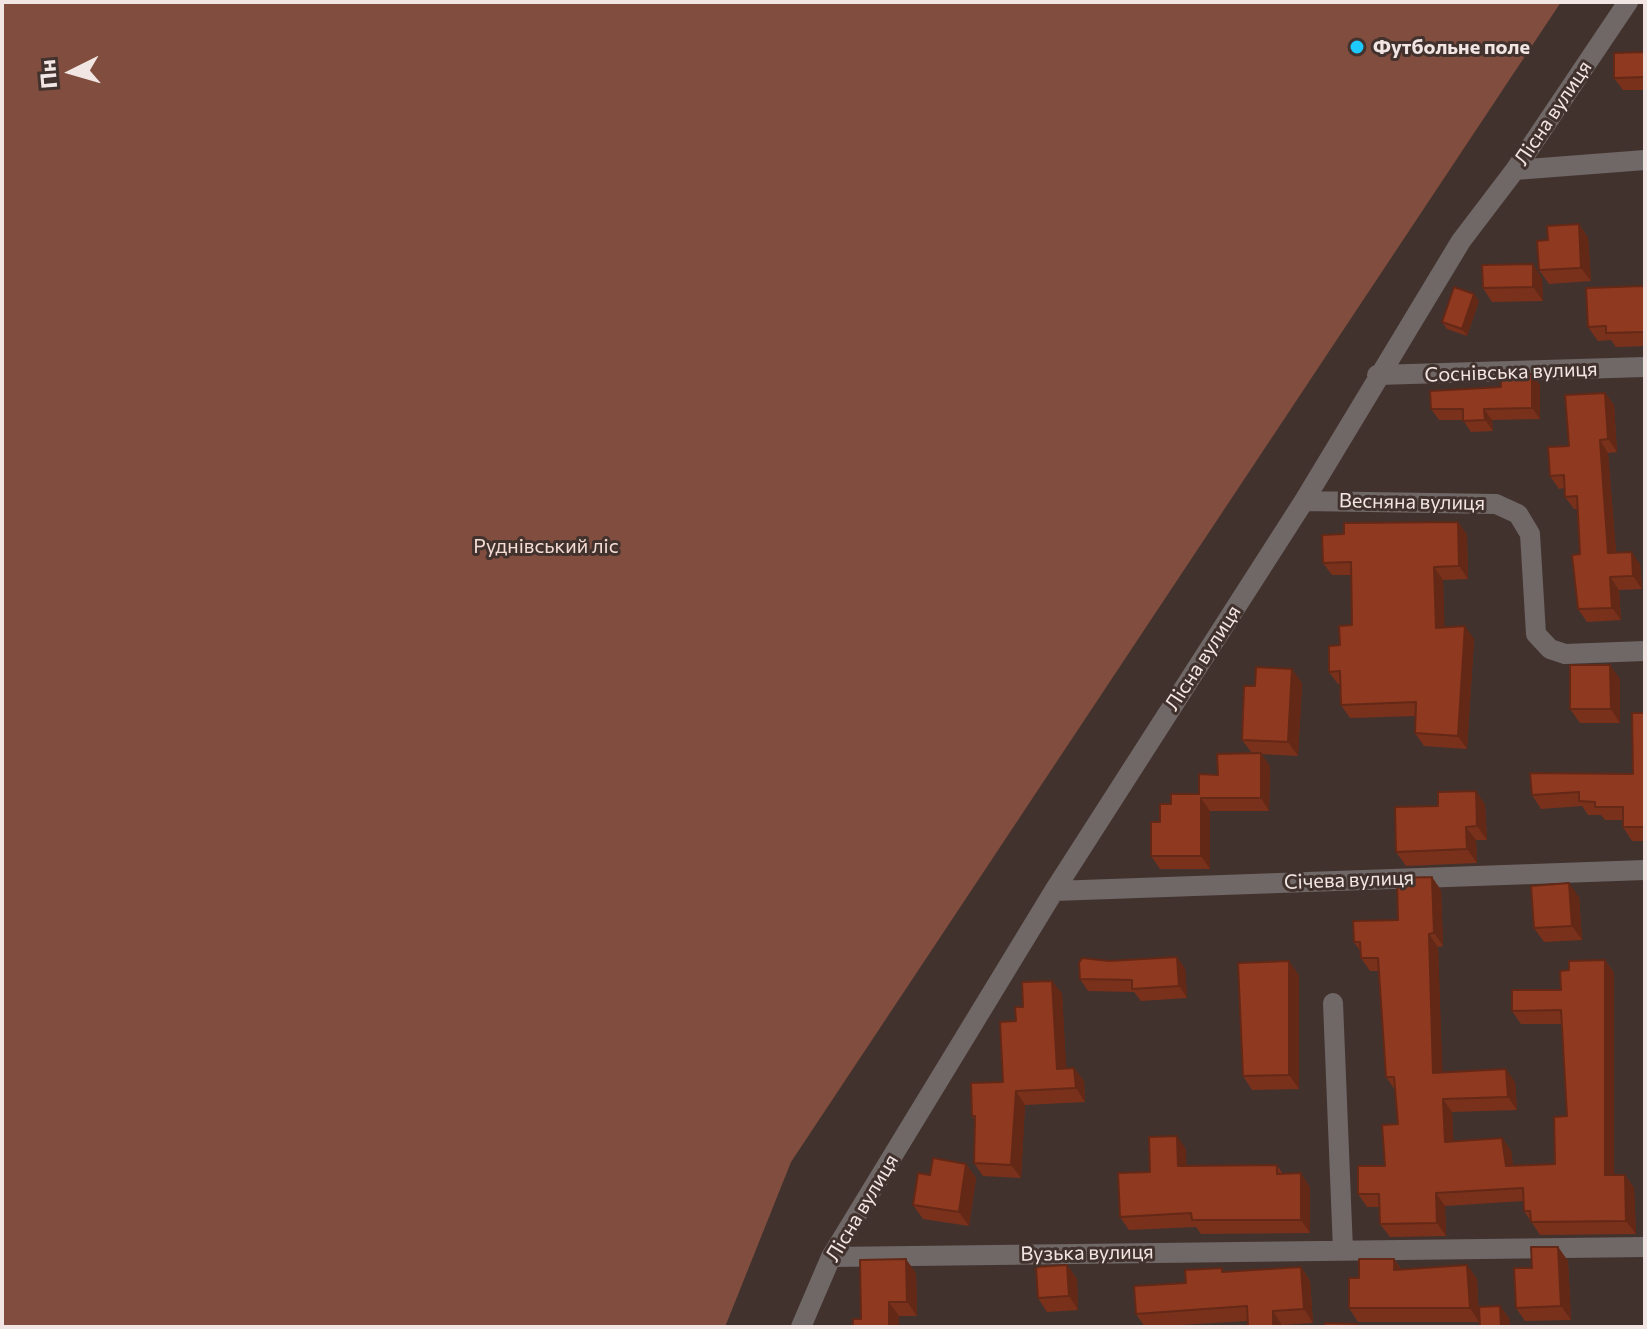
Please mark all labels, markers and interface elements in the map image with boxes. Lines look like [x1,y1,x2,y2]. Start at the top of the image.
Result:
north arrow [32,32,112,112]
place label: Футбольне поле [1373,35,1530,59]
marker: Футбольне поле [1348,38,1366,56]
street label: Лісна вулиця [1509,56,1597,170]
text: Пн [33,58,62,90]
street label: Соснівська вулиця [1424,357,1598,387]
street label: Весняна вулиця [1339,489,1485,515]
park label: Руднівський ліс [473,534,619,558]
street label: Лісна вулиця [1160,601,1246,715]
street label: Січева вулиця [1284,866,1414,894]
street label: Лісна вулиця [821,1150,903,1266]
street label: Вузька вулиця [1020,1240,1154,1266]

